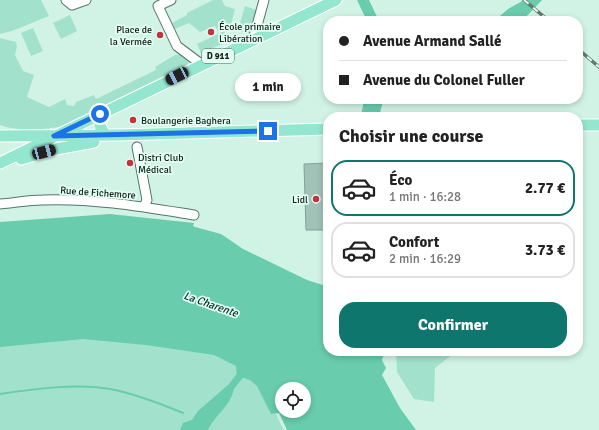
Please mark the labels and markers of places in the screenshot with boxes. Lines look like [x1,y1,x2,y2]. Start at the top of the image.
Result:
place label: École primaire Libération [219,20,281,45]
place label: Place de la Vermée [110,24,152,48]
marker: École primaire Libération [206,27,216,37]
marker: Place de la Vermée [155,30,165,40]
marker: Boulangerie Baghera [128,115,138,125]
place label: Boulangerie Baghera [141,115,231,127]
place label: Distri Club Médical [138,152,183,176]
marker: Distri Club Médical [125,158,135,168]
place label: Lidl [292,194,308,206]
marker: Lidl [311,194,321,204]

